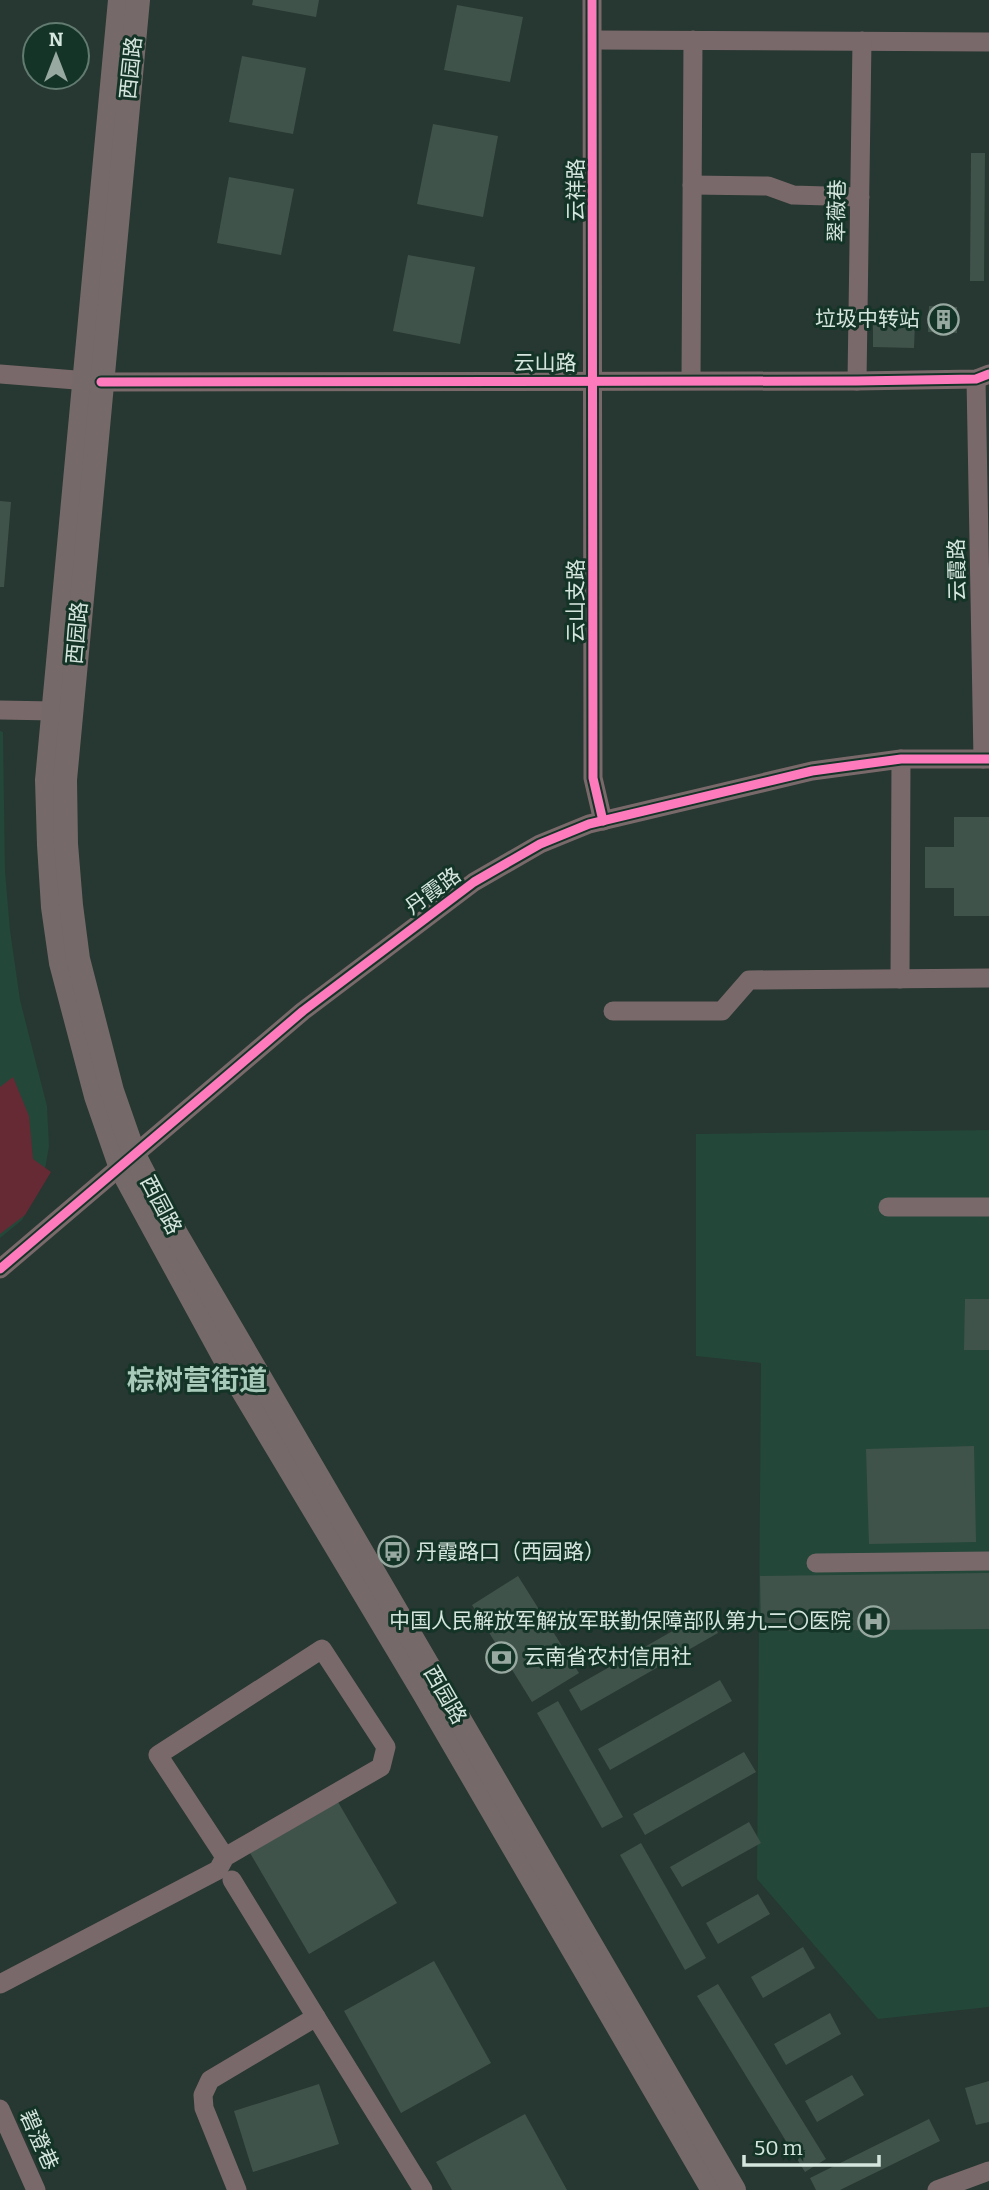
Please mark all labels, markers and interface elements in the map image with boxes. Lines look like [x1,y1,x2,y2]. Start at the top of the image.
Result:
north arrow [21,21,91,91]
text: N [49,28,64,51]
street label: 西园路 [115,35,147,101]
street label: 云祥路 [563,159,589,222]
street label: 翠薇巷 [823,179,851,243]
building icon: 垃圾中转站 [926,302,960,336]
place label: 垃圾中转站 [815,306,920,332]
street label: 云山路 [514,350,577,376]
street label: 云霞路 [943,538,971,602]
street label: 云山支路 [563,559,589,643]
street label: 西园路 [61,600,93,666]
street label: 丹霞路 [400,862,466,920]
street label: 西园路 [135,1171,187,1239]
district label: 棕树营街道 [127,1364,267,1397]
bus stop icon: 丹霞路口（西园路） [376,1535,410,1569]
place label: 丹霞路口（西园路） [416,1539,605,1565]
hospital icon: 中国人民解放军解放军联勤保障部队第九二〇医院 [857,1604,891,1638]
place label: 中国人民解放军解放军联勤保障部队第九二〇医院 [389,1608,851,1634]
bank icon: 云南省农村信用社 [484,1640,518,1674]
place label: 云南省农村信用社 [524,1644,692,1670]
street label: 西园路 [418,1661,472,1729]
street label: 碧澄巷 [14,2106,64,2174]
scale bar [744,2124,879,2168]
text: 50 m [754,2135,803,2161]

